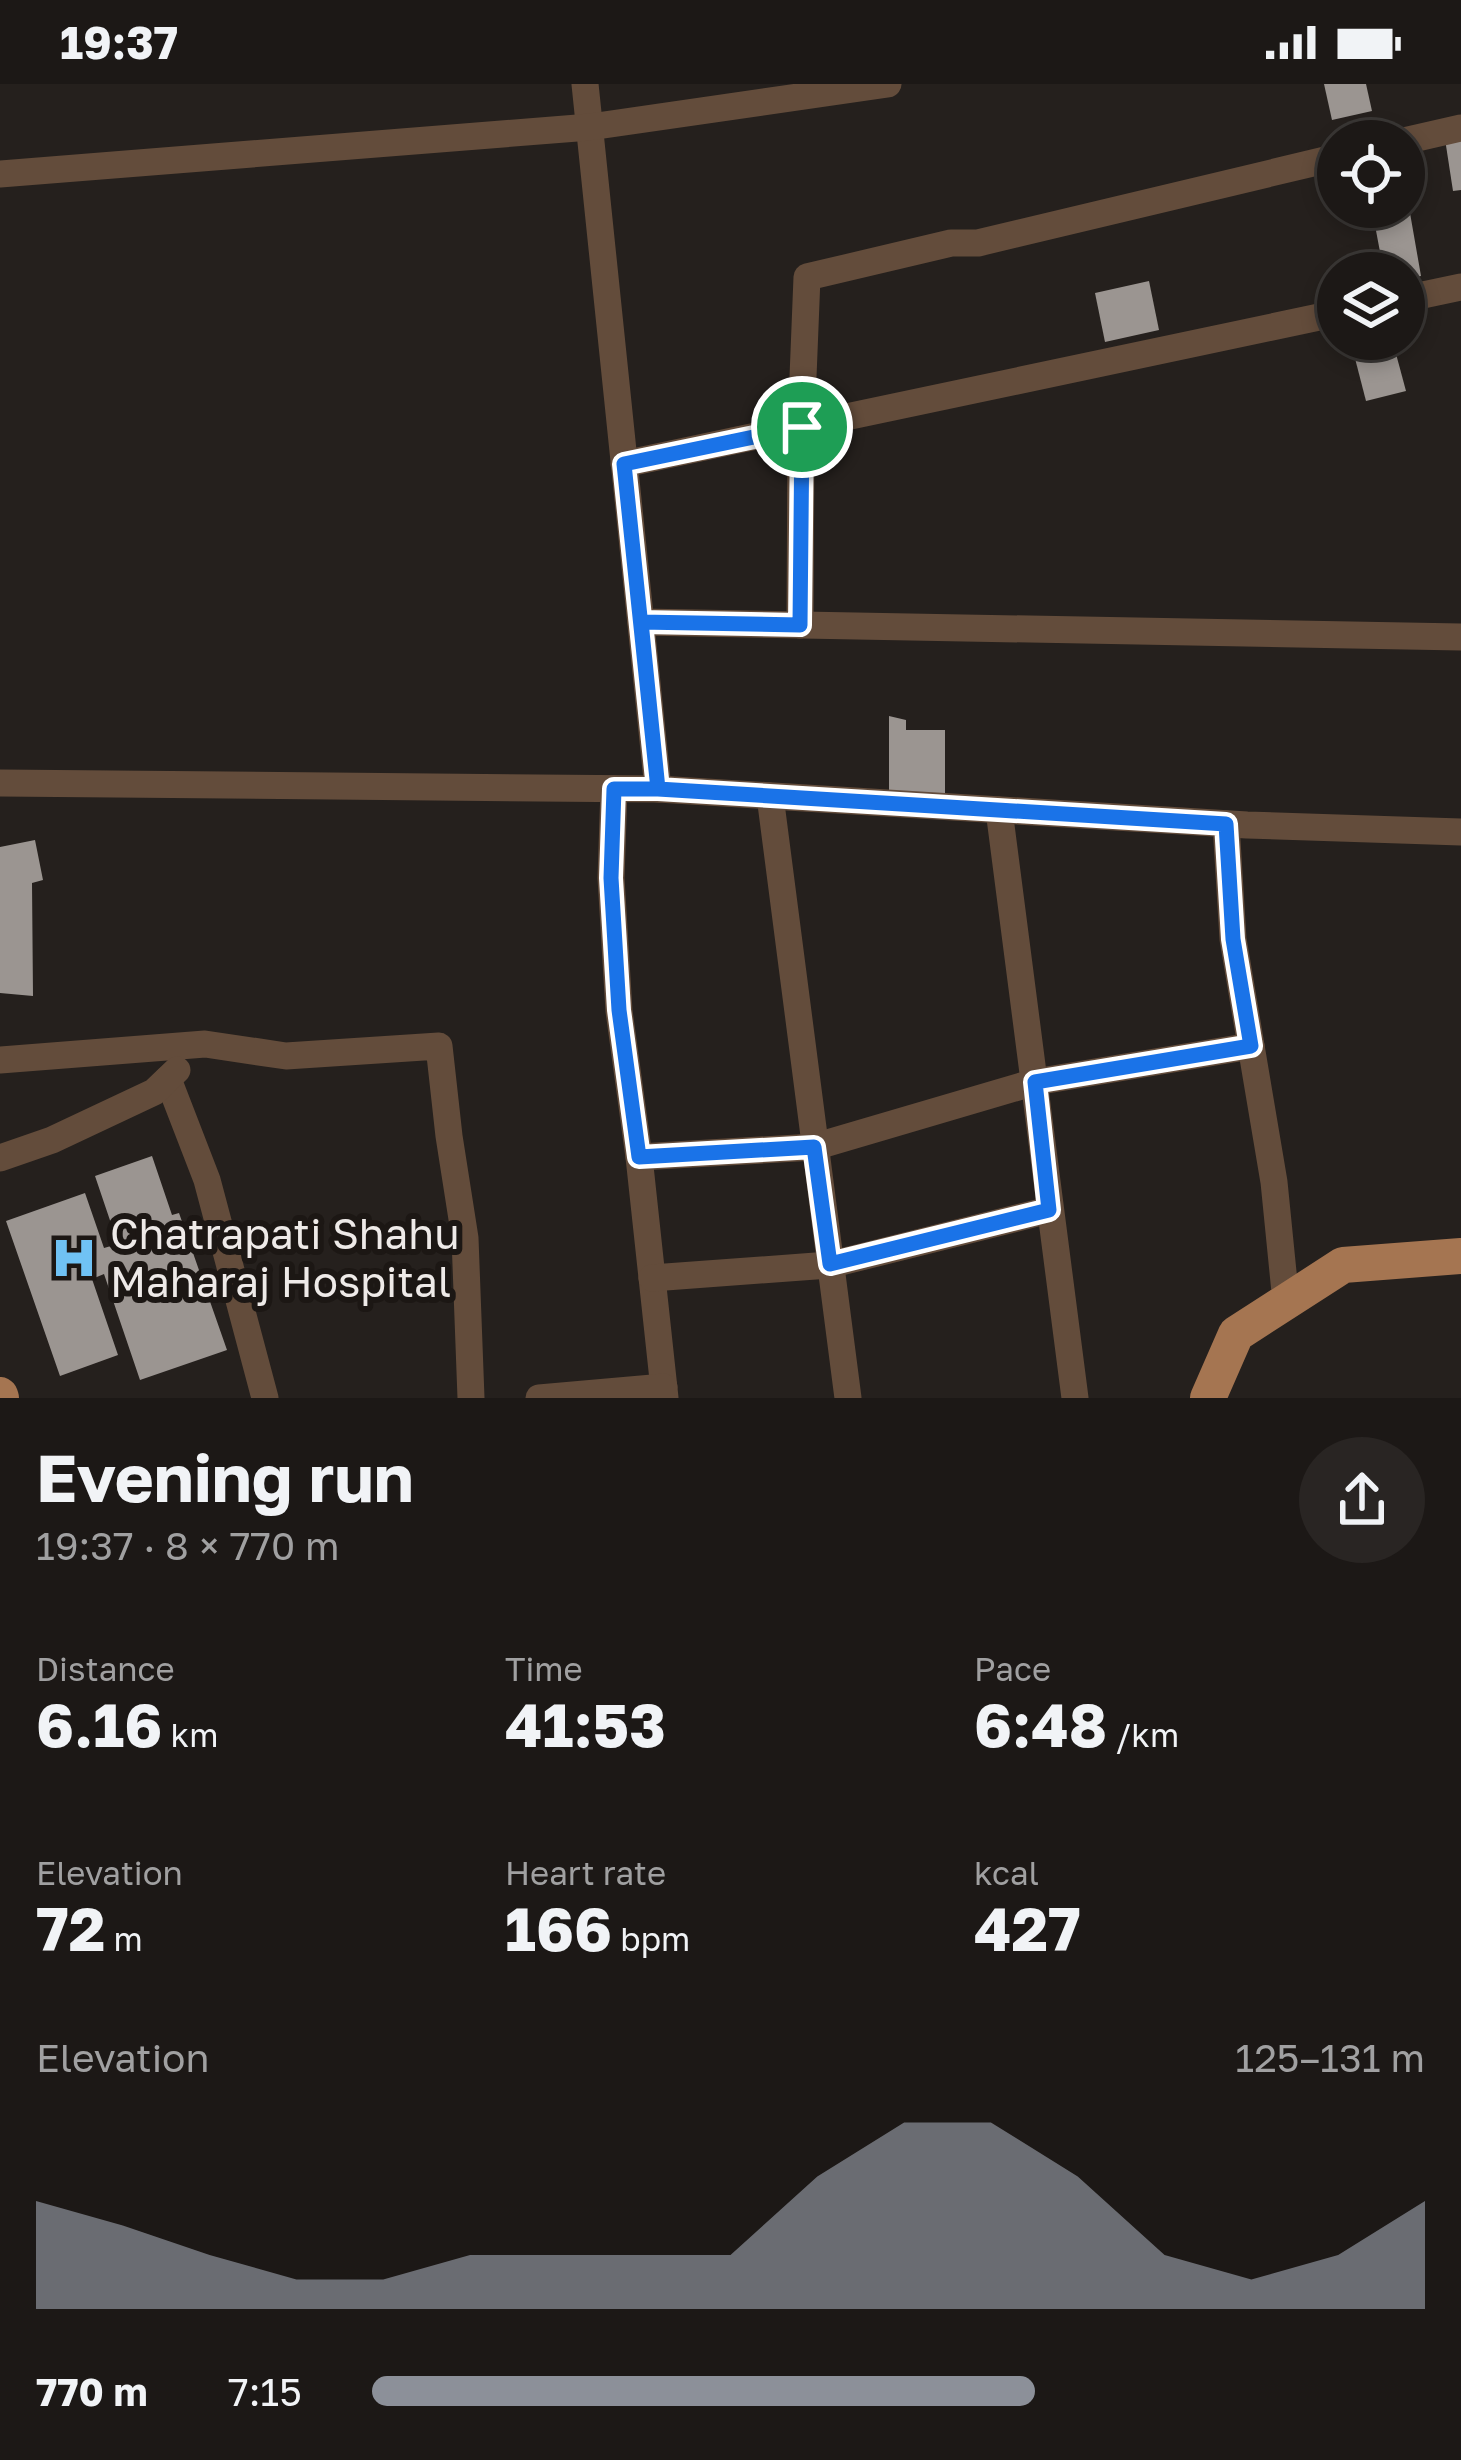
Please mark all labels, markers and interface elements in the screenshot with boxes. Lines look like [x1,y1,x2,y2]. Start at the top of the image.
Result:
text: 19:37 [60,15,178,69]
map controls [1317,120,1425,360]
button: locate [1317,120,1425,228]
button: layers [1317,252,1425,360]
pin [751,376,853,478]
icon: arrive [769,394,835,460]
place label: Chatrapati Shahu Maharaj Hospital [110,1208,460,1306]
hospital icon: Chatrapati Shahu Maharaj Hospital [49,1233,99,1283]
text: Evening run [36,1437,414,1517]
button: share [1299,1437,1425,1563]
text: 19:37 · 8 × 770 m [36,1522,339,1569]
text: Distance [36,1649,175,1688]
text: Time [505,1649,583,1688]
text: Pace [974,1649,1051,1688]
text: 6.16 [36,1688,162,1760]
text: 41:53 [505,1688,666,1760]
text: 6:48 [974,1688,1107,1760]
text: km [162,1715,218,1754]
text: /km [1107,1715,1179,1754]
text: Elevation [36,1853,183,1892]
text: Heart rate [505,1853,666,1892]
text: kcal [974,1853,1039,1892]
text: 72 [36,1892,105,1964]
text: 166 [505,1892,612,1964]
text: 427 [974,1892,1081,1964]
text: m [105,1919,143,1958]
text: bpm [612,1919,690,1958]
text: Elevation [36,2034,209,2081]
text: 125–131 m [1235,2034,1425,2081]
text: 770 m [36,2368,148,2415]
text: 7:15 [228,2368,302,2415]

